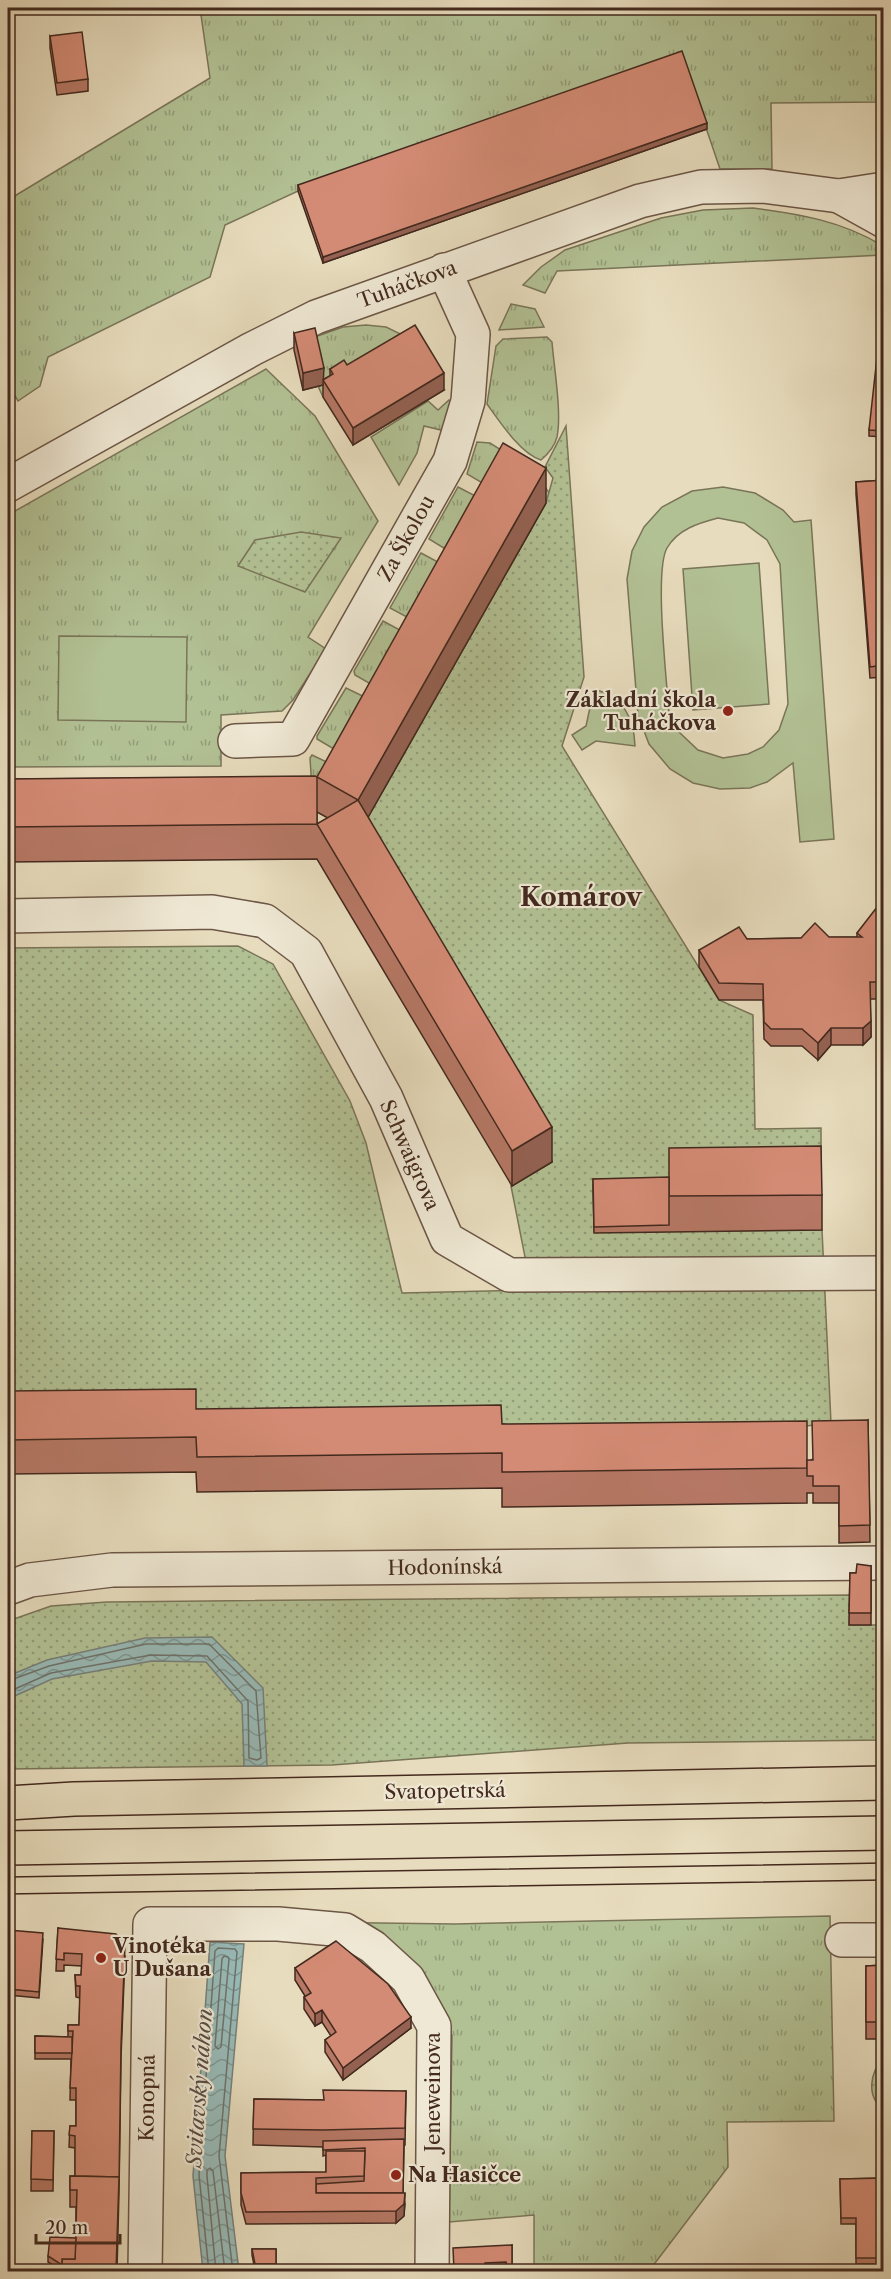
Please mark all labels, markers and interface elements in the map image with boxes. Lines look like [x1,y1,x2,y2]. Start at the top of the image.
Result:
street label: Tuháčkova [354,255,460,313]
street label: Za Školou [372,490,439,585]
place label: Základní škola Tuháčkova [566,688,716,735]
marker: Základní škola Tuháčkova [721,704,735,718]
district label: Komárov [520,881,643,913]
street label: Schwaigrova [375,1096,445,1214]
street label: Hodonínská [387,1554,503,1580]
street label: Svatopetrská [384,1778,506,1804]
place label: Vinotéka U Dušana [112,1934,211,1981]
marker: Vinotéka U Dušana [94,1951,108,1965]
water label: Svitavský náhon [181,2008,217,2170]
street label: Jeneweinova [421,2032,445,2155]
street label: Konopná [134,2054,160,2142]
place label: Na Hasičce [408,2163,521,2187]
marker: Na Hasičce [389,2168,403,2182]
scale bar [36,2207,120,2245]
text: 20 m [45,2217,89,2239]

